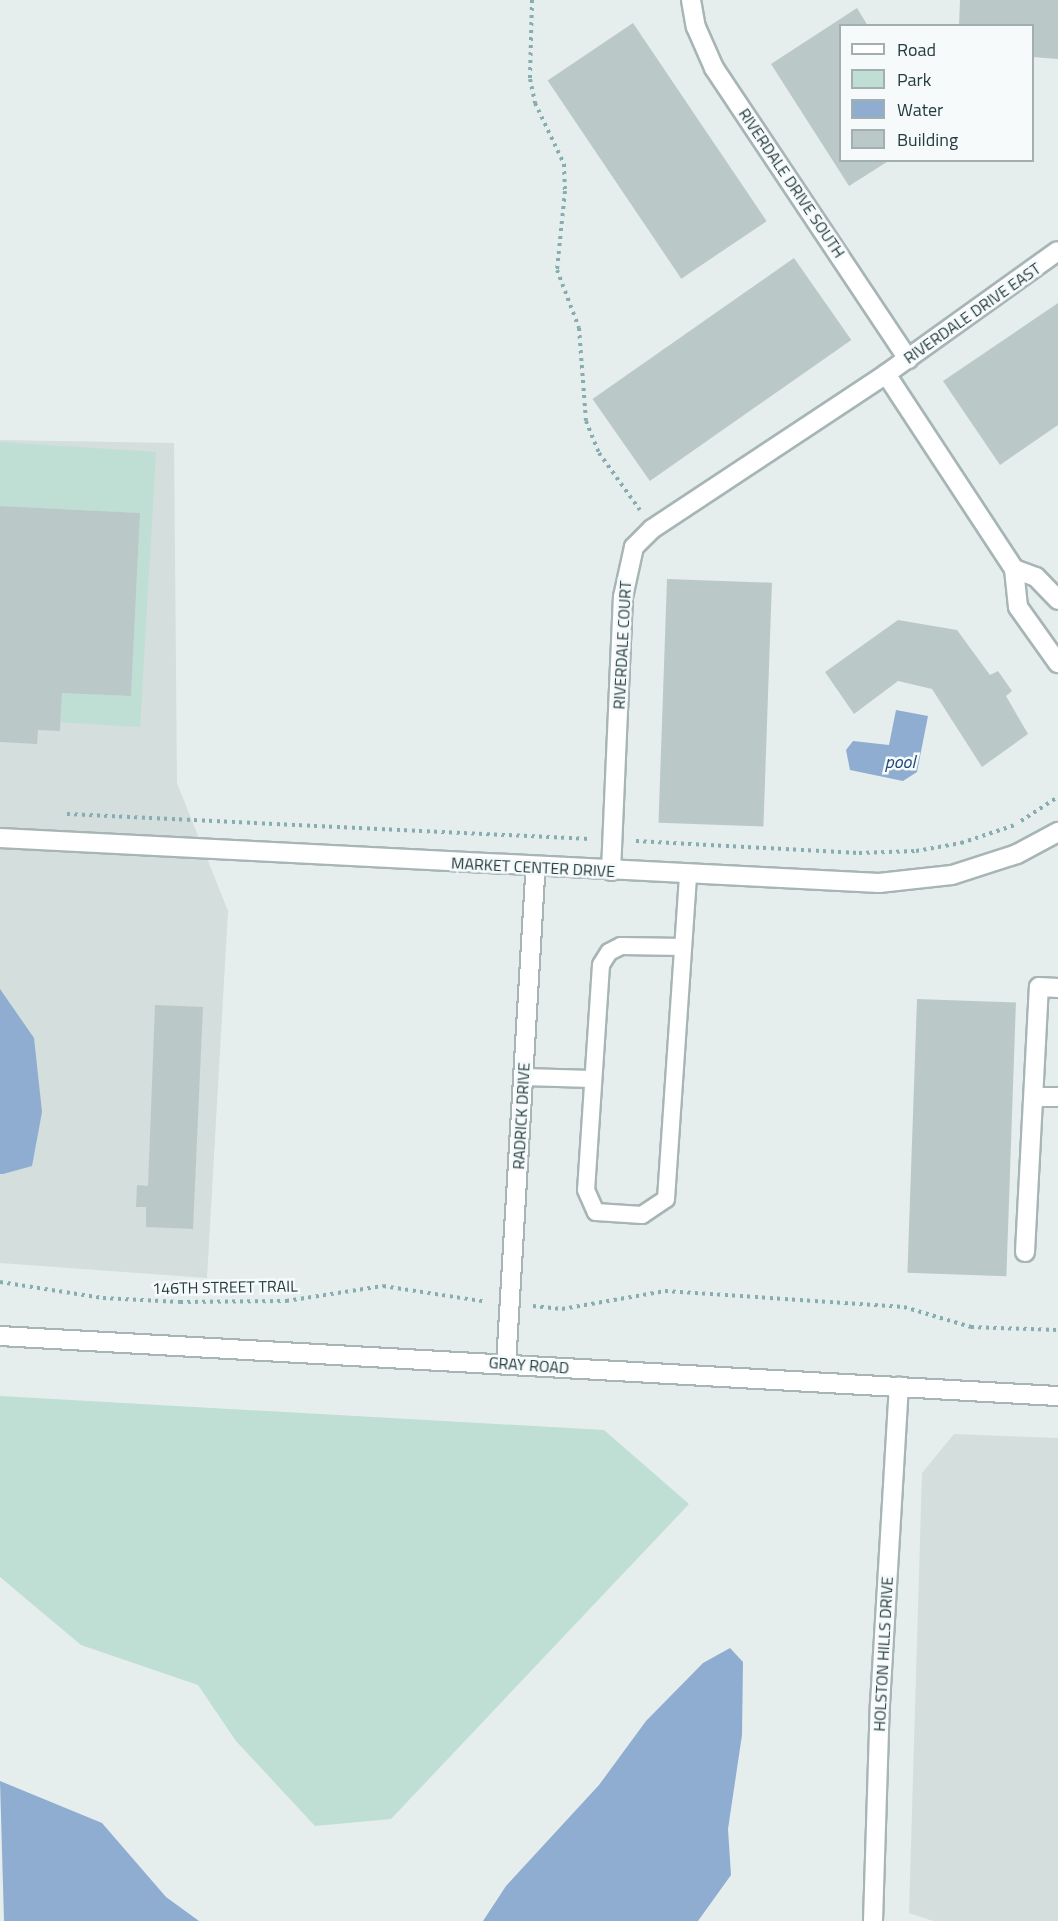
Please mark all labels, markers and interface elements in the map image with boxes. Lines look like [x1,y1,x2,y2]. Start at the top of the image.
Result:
legend [839,24,1034,162]
text: Road [897,36,936,63]
text: Park [897,66,931,93]
text: Water [897,96,943,123]
street label: RIVERDALE DRIVE SOUTH [735,105,849,261]
text: Building [897,126,958,153]
street label: RIVERDALE DRIVE EAST [900,258,1044,368]
street label: RIVERDALE COURT [609,580,635,710]
water label: pool [885,751,915,773]
street label: MARKET CENTER DRIVE [451,853,615,881]
street label: RADRICK DRIVE [509,1062,533,1170]
street label: 146TH STREET TRAIL [152,1276,298,1298]
street label: GRAY ROAD [488,1353,570,1377]
street label: HOLSTON HILLS DRIVE [869,1576,897,1732]

